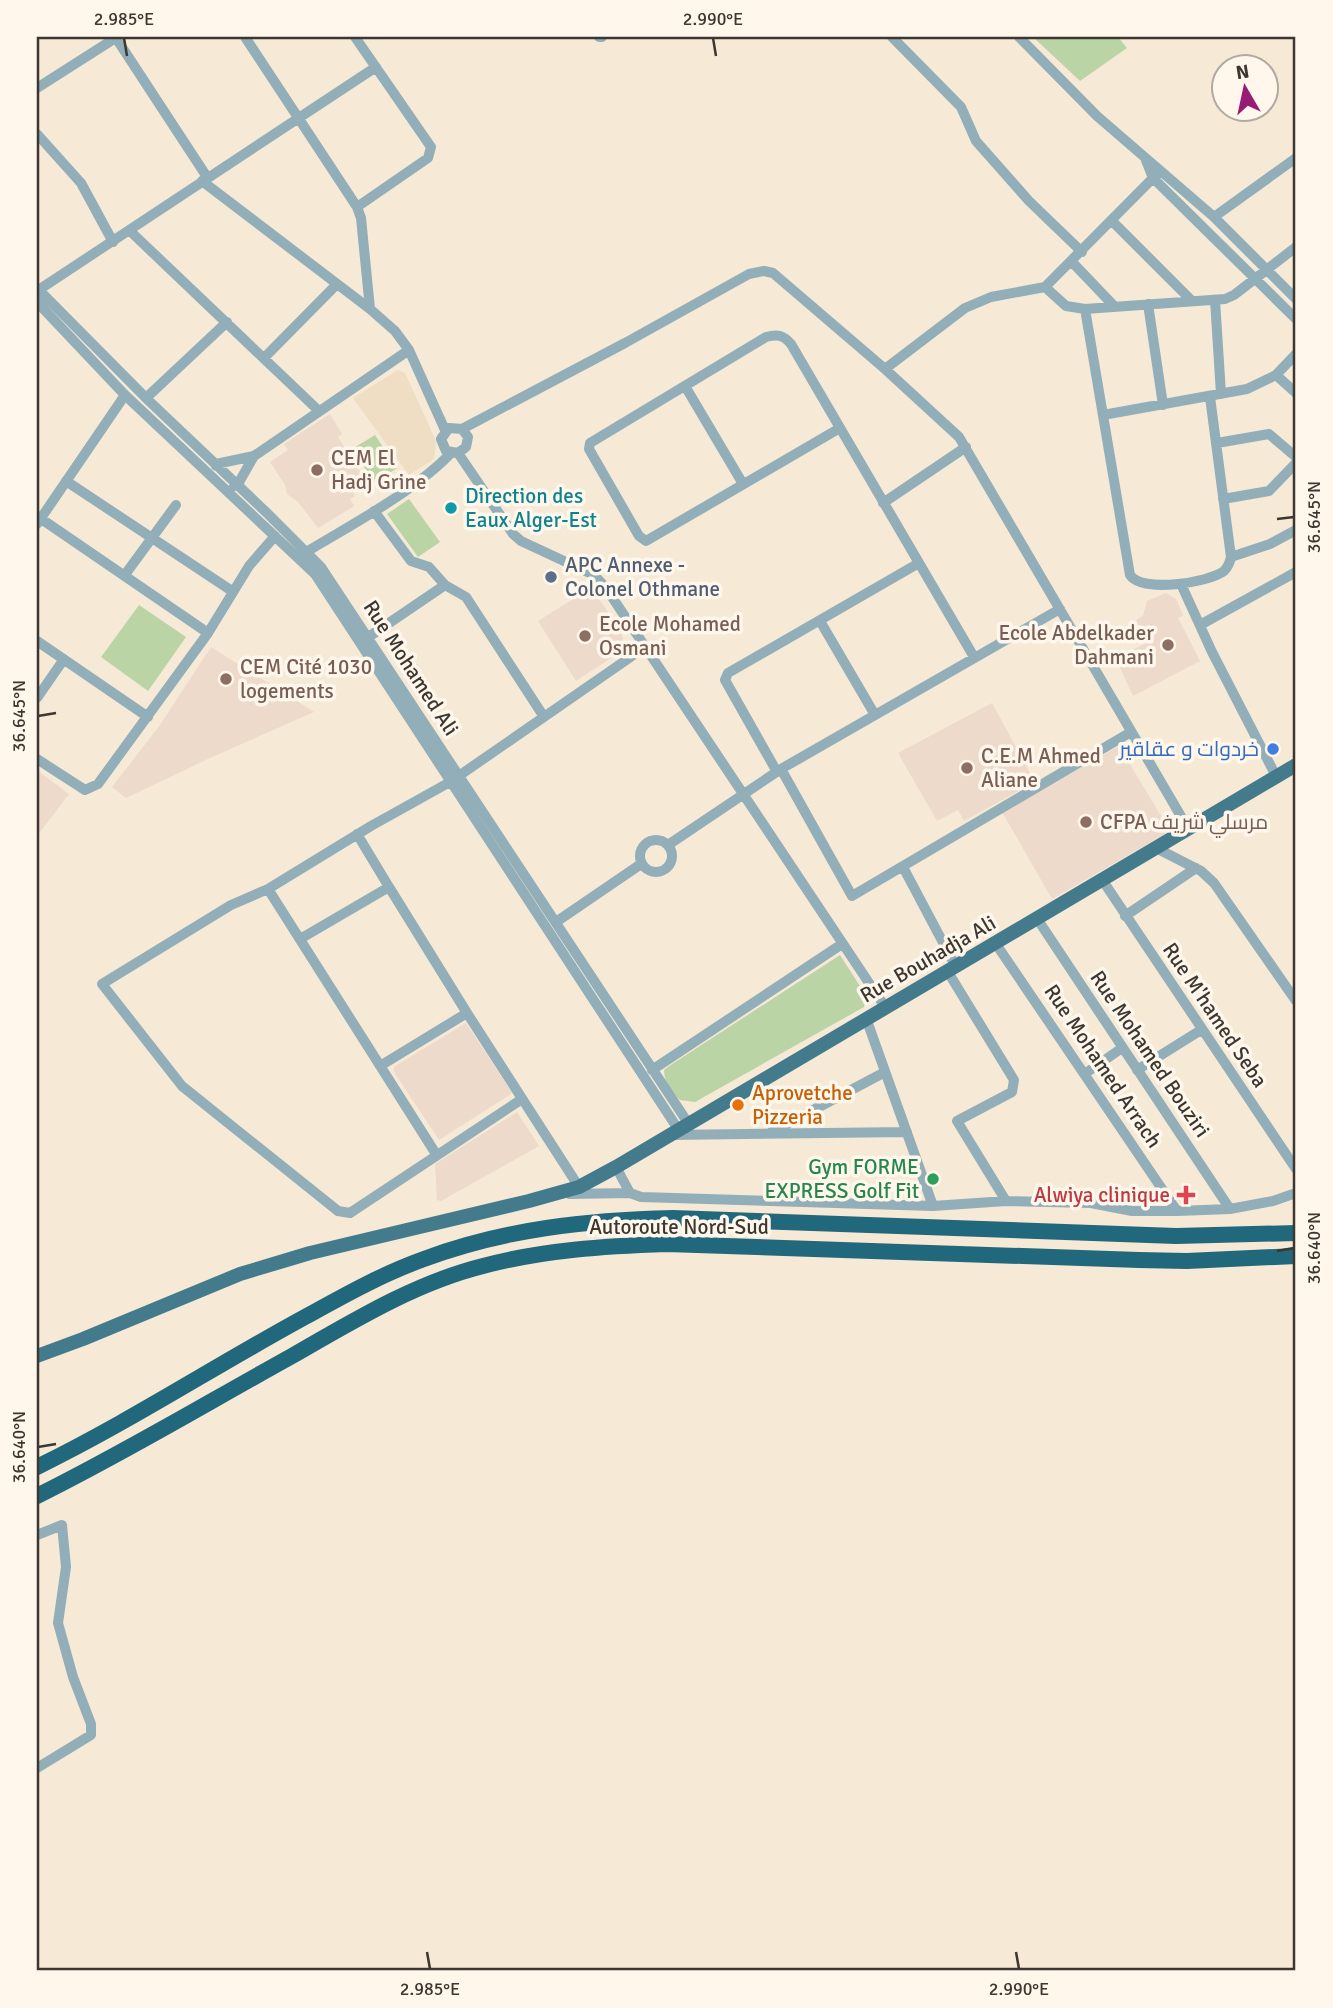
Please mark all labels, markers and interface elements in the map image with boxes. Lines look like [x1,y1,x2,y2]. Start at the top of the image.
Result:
text: 2.985°E [94,8,154,30]
text: 2.990°E [683,8,743,30]
north arrow [1210,52,1280,122]
text: N [1234,59,1251,85]
place label: CEM El Hadj Grine [331,445,427,495]
marker: CEM El Hadj Grine [309,462,325,478]
text: 36.645°N [1303,481,1325,553]
place label: Direction des Eaux Alger-Est [465,483,597,533]
marker: Direction des Eaux Alger-Est [443,500,459,516]
place label: APC Annexe - Colonel Othmane [565,552,720,602]
marker: APC Annexe - Colonel Othmane [543,569,559,585]
street label: Rue Mohamed Ali [358,595,464,741]
place label: Ecole Mohamed Osmani [599,611,741,661]
place label: Ecole Abdelkader Dahmani [998,620,1154,670]
marker: Ecole Mohamed Osmani [577,628,593,644]
marker: Ecole Abdelkader Dahmani [1160,637,1176,653]
place label: CEM Cité 1030 logements [240,654,372,704]
marker: CEM Cité 1030 logements [218,671,234,687]
text: 36.645°N [8,680,30,752]
place label: خردوات و عقاقير [1118,736,1259,762]
marker: خردوات و عقاقير [1265,741,1281,757]
place label: C.E.M Ahmed Aliane [981,743,1101,793]
marker: C.E.M Ahmed Aliane [959,760,975,776]
place label: CFPA مرسلي شريف [1100,809,1268,838]
marker: CFPA مرسلي شريف [1078,814,1094,830]
street label: Rue Bouhadja Ali [856,910,1000,1008]
street label: Rue M'hamed Seba [1157,938,1273,1092]
street label: Rue Mohamed Bouziri [1085,966,1215,1142]
street label: Rue Mohamed Arrach [1039,979,1167,1153]
place label: Aprovetche Pizzeria [752,1080,853,1130]
marker: Aprovetche Pizzeria [730,1097,746,1113]
place label: Gym FORME EXPRESS Golf Fit [764,1154,919,1204]
marker: Gym FORME EXPRESS Golf Fit [925,1171,941,1187]
place label: Alwiya clinique [1034,1182,1170,1208]
marker: Alwiya clinique [1176,1185,1196,1205]
text: 36.640°N [1303,1212,1325,1284]
street label: Autoroute Nord-Sud [589,1214,769,1240]
text: 36.640°N [8,1411,30,1483]
text: 2.985°E [400,1978,460,2000]
text: 2.990°E [989,1978,1049,2000]

